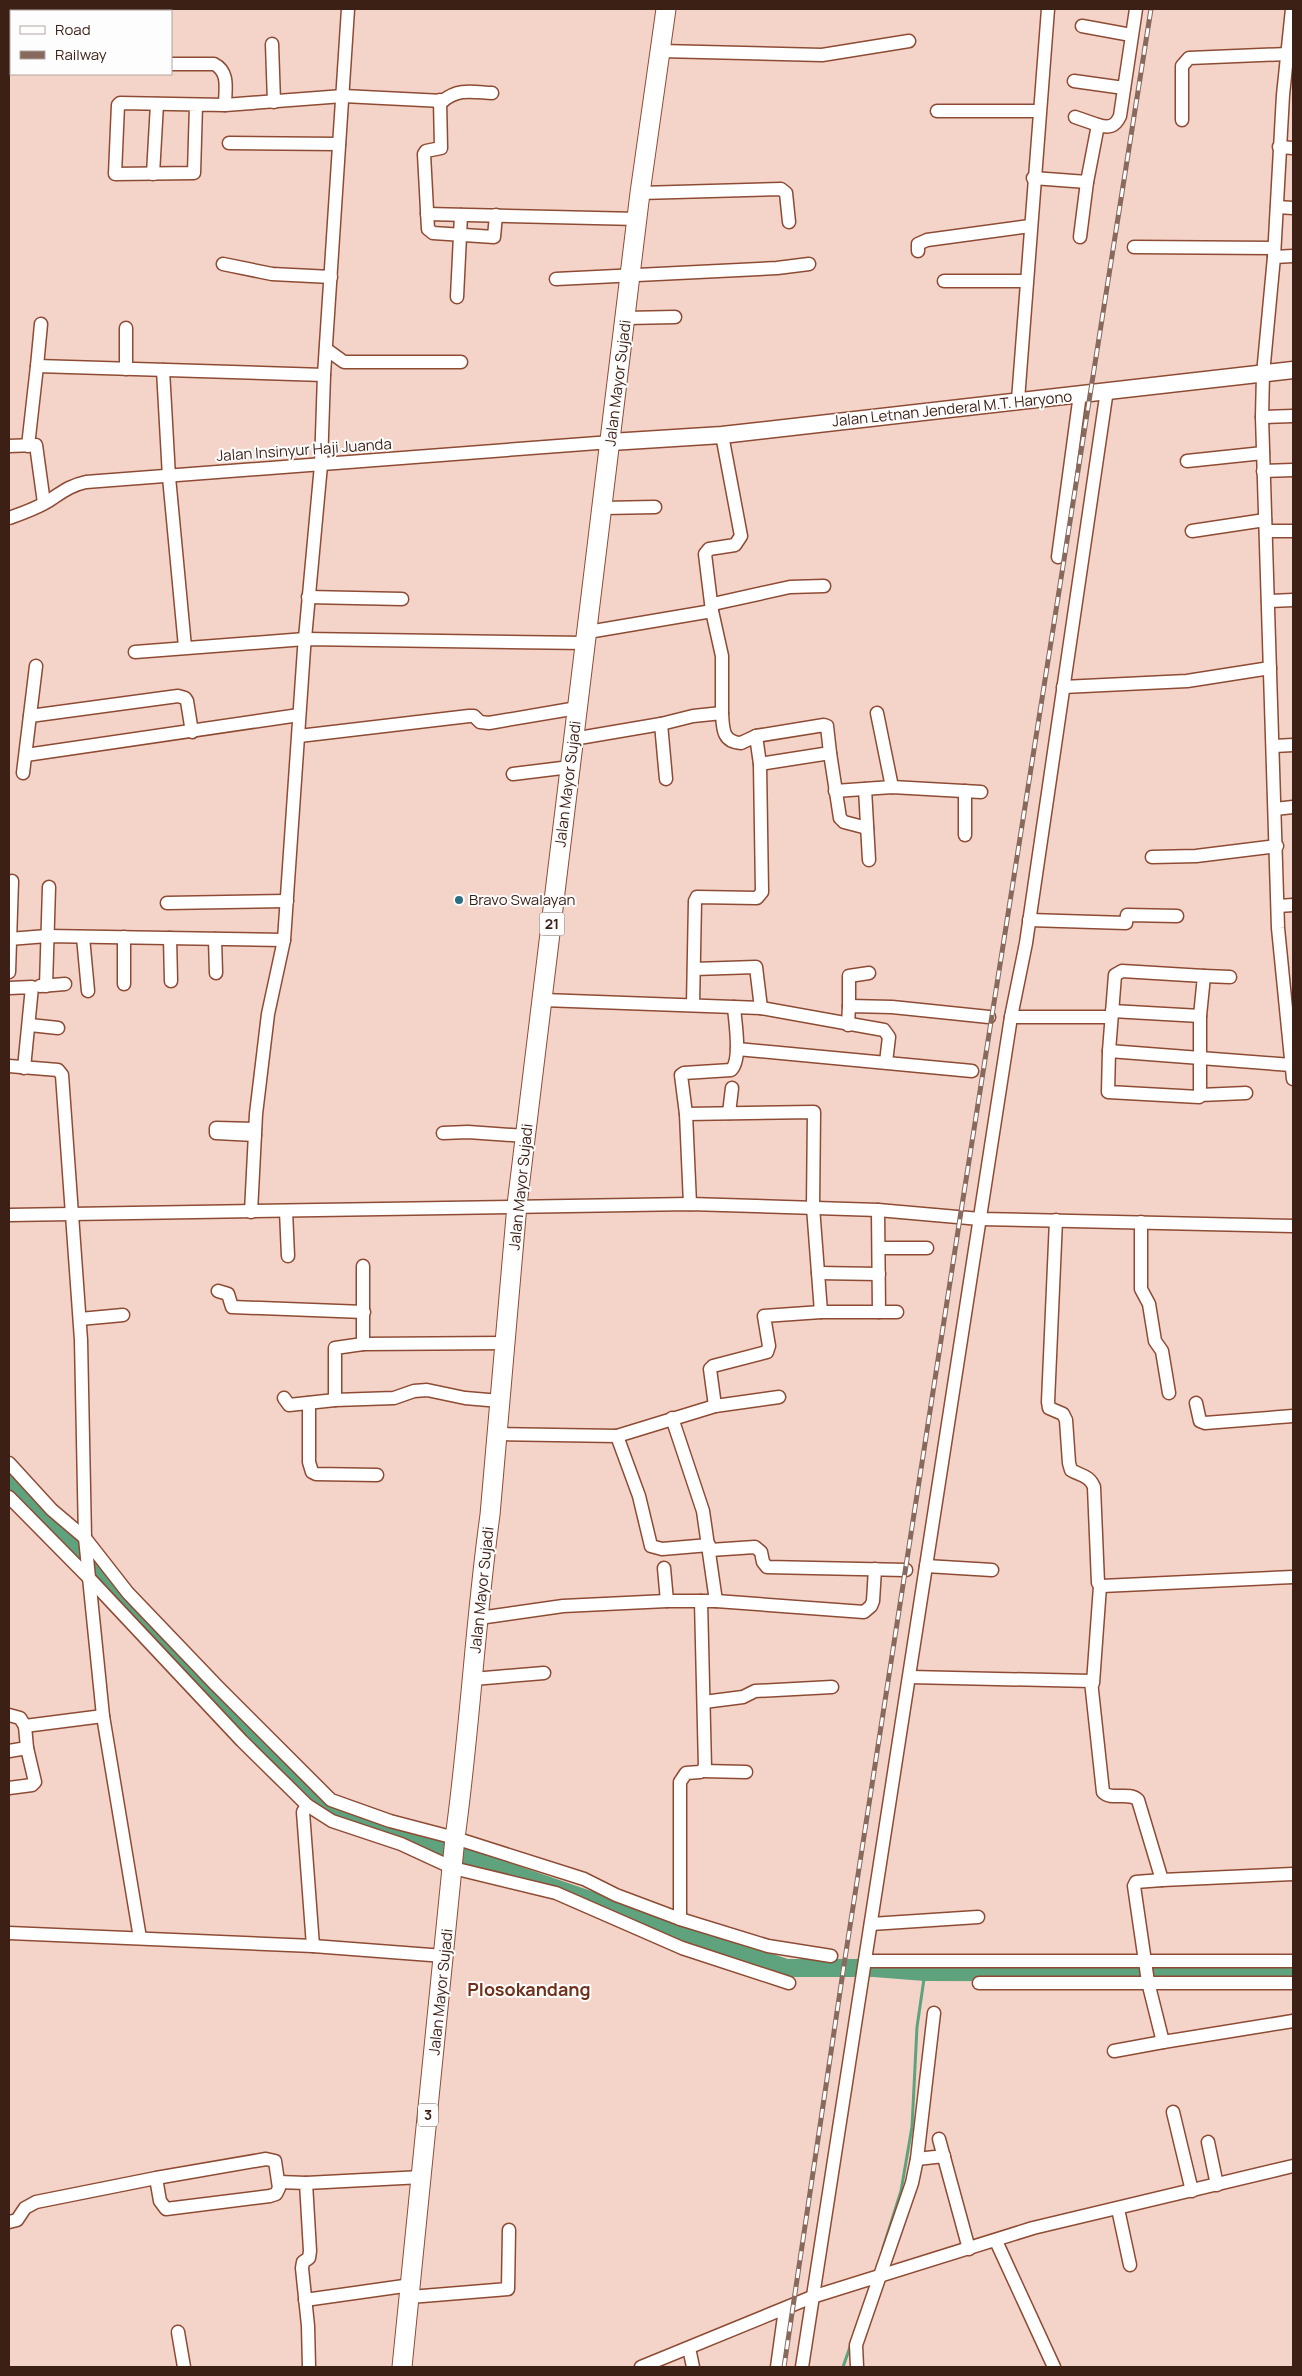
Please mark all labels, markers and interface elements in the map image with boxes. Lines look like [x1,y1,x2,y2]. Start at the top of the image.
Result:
legend [10,10,172,75]
text: Road [55,19,91,40]
text: Railway [55,44,107,65]
street label: Jalan Mayor Sujadi [599,319,636,447]
street label: Jalan Letnan Jenderal M.T. Haryono [831,385,1073,432]
street label: Jalan Insinyur Haji Juanda [216,433,392,466]
street label: Jalan Mayor Sujadi [549,720,586,848]
place label: Bravo Swalayan [469,889,575,910]
marker: Bravo Swalayan [453,894,465,906]
road number: 21 [540,912,564,936]
street label: Jalan Mayor Sujadi [503,1123,538,1251]
street label: Jalan Mayor Sujadi [464,1526,499,1654]
street label: Jalan Mayor Sujadi [423,1928,458,2056]
district label: Plosokandang [467,1977,591,2001]
road number: 3 [418,2104,438,2126]

